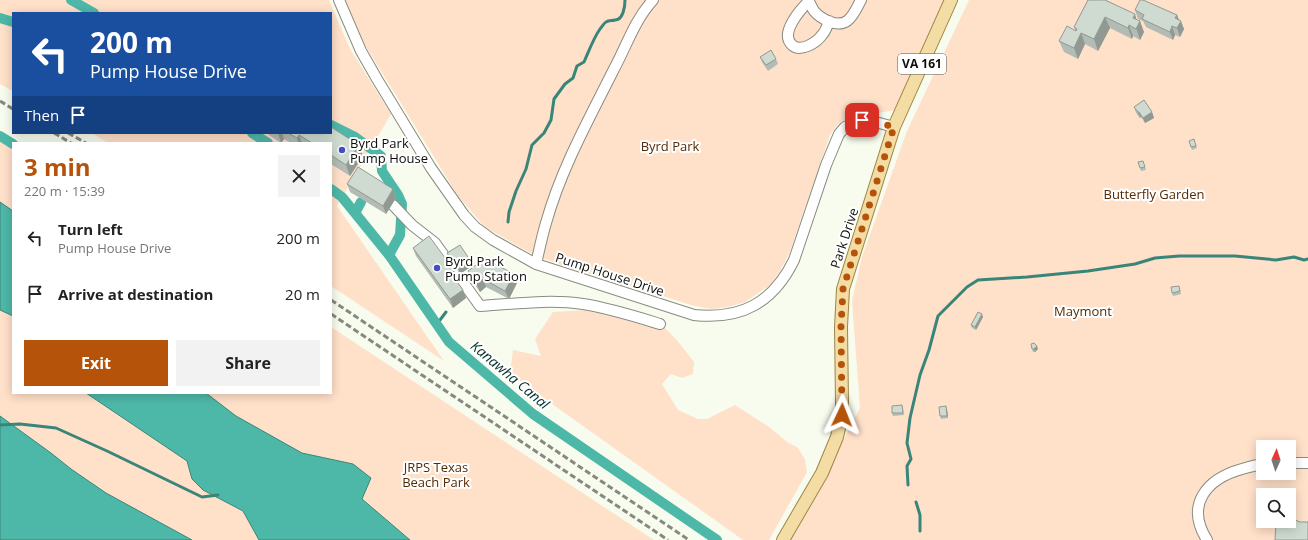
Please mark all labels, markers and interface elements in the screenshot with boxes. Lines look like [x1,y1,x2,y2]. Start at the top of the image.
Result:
text: 200 m [90,23,173,61]
icon: left [24,28,76,80]
road number: VA 161 [898,54,946,74]
text: Pump House Drive [90,59,247,83]
pin [845,103,879,137]
icon: arrive [67,104,89,126]
text: Then [24,105,59,125]
icon: arrive [851,109,873,131]
place label: Byrd Park Pump House [350,134,428,167]
park label: Byrd Park [641,137,700,155]
marker: Byrd Park Pump House [337,145,347,155]
text: 3 min [24,150,91,183]
button: close [278,155,320,197]
text: 220 m · 15:39 [24,182,105,200]
park label: Butterfly Garden [1103,185,1205,203]
street label: Park Drive [826,206,862,270]
text: Turn left [58,219,123,239]
icon: left [24,227,46,249]
text: 200 m [276,228,320,248]
text: Pump House Drive [58,239,171,257]
street label: Pump House Drive [553,248,667,300]
place label: Byrd Park Pump Station [445,252,527,285]
marker: Byrd Park Pump Station [432,263,442,273]
icon: arrive [24,283,46,305]
text: Arrive at destination [58,284,213,304]
text: 20 m [285,284,320,304]
park label: Maymont [1054,302,1112,320]
water label: Kanawha Canal [467,336,554,413]
button: Exit [24,340,168,386]
button: Share [176,340,320,386]
position arrow [821,394,863,436]
north arrow [1256,440,1296,480]
map controls [1256,440,1296,528]
park label: JRPS Texas Beach Park [402,458,470,491]
button: search [1256,488,1296,528]

